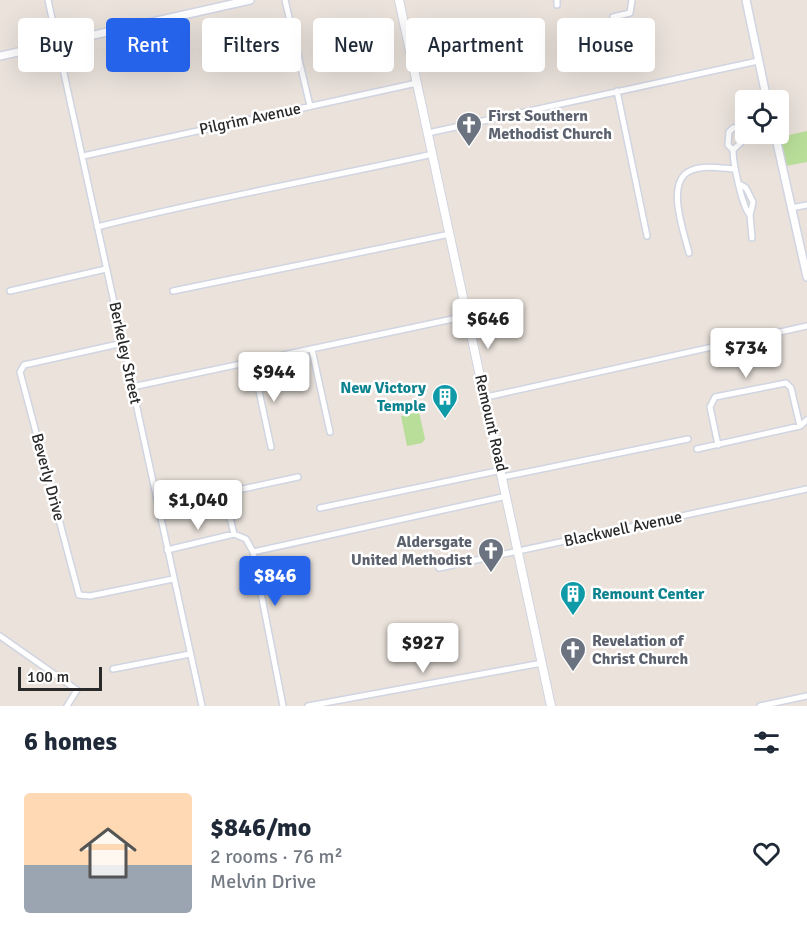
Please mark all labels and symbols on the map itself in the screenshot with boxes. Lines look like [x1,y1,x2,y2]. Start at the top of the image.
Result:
street label: Pilgrim Avenue [197,98,303,140]
place label: First Southern Methodist Church [488,106,612,144]
church icon: First Southern Methodist Church [454,110,484,148]
pin: $646 [452,299,524,350]
street label: Berkeley Street [104,300,146,406]
pin: $734 [710,328,782,379]
pin: $944 [238,352,310,403]
street label: Remount Road [470,372,512,474]
place label: New Victory Temple [340,378,426,416]
building icon: New Victory Temple [430,382,460,420]
street label: Beverly Drive [27,431,69,523]
pin: $1,040 [149,480,247,531]
street label: Blackwell Avenue [562,507,684,551]
place label: Aldersgate United Methodist [351,532,472,570]
church icon: Aldersgate United Methodist [476,536,506,574]
pin: $846 [239,556,311,607]
building icon: Remount Center [558,579,588,617]
place label: Remount Center [592,584,705,604]
pin: $927 [387,623,459,674]
place label: Revelation of Christ Church [592,631,688,669]
church icon: Revelation of Christ Church [558,635,588,673]
scale bar [18,664,102,692]

